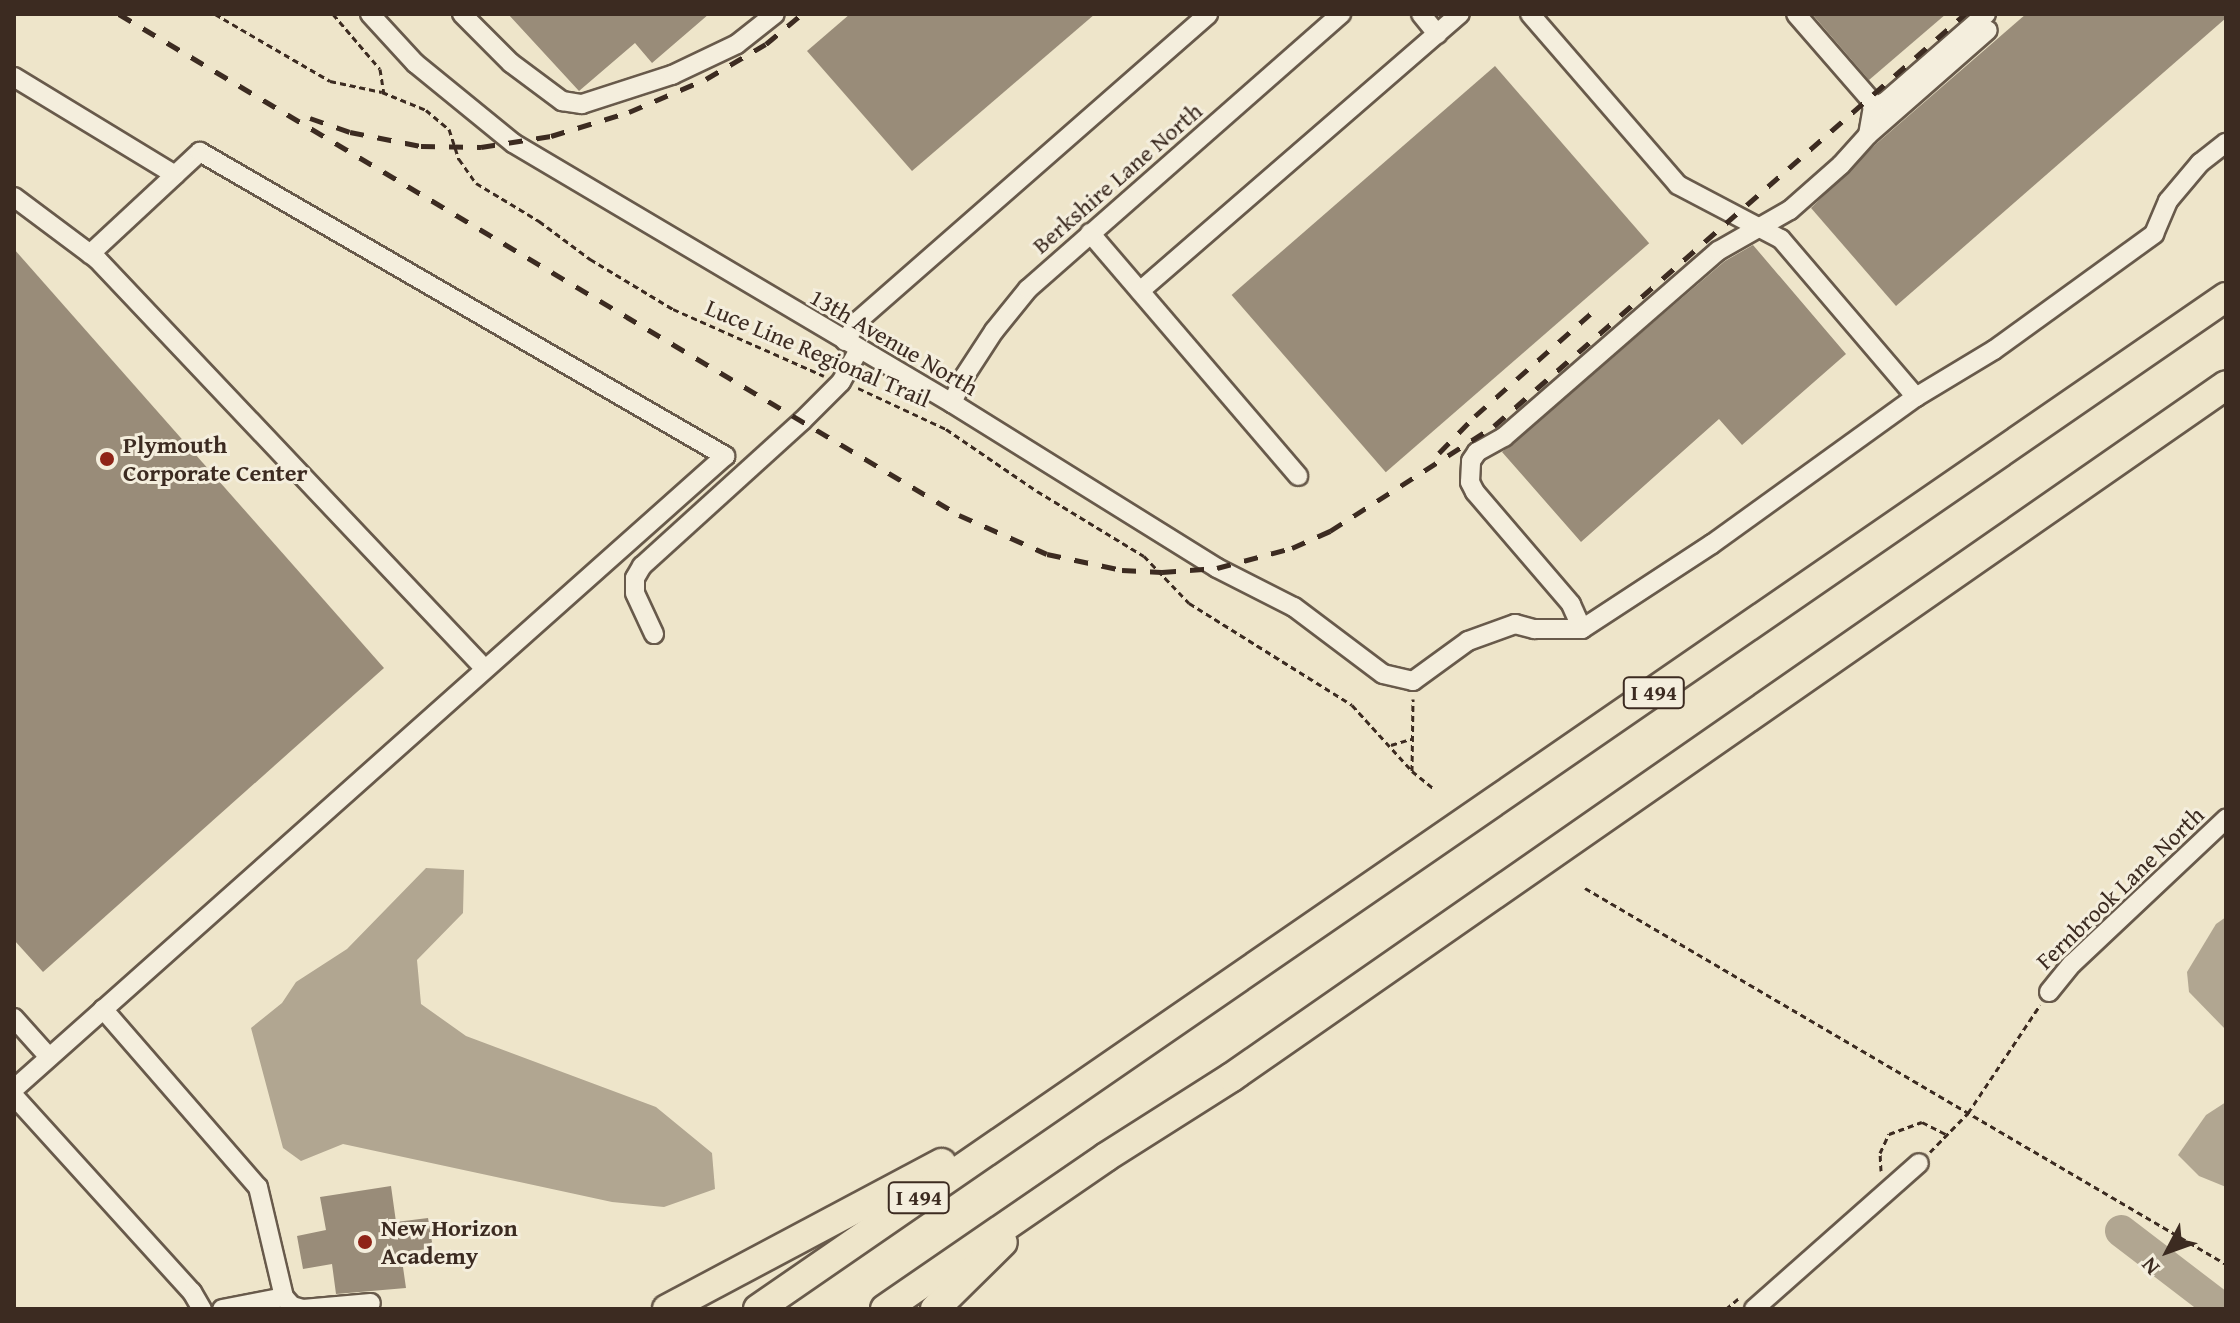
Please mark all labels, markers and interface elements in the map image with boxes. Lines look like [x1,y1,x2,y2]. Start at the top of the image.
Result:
street label: Berkshire Lane North [1026,96,1208,260]
street label: 13th Avenue North [805,282,983,402]
street label: Luce Line Regional Trail [701,293,935,413]
place label: Plymouth Corporate Center [123,431,307,487]
marker: Plymouth Corporate Center [98,450,116,468]
road number: I 494 [1622,675,1686,711]
street label: Fernbrook Lane North [2030,800,2210,976]
road number: I 494 [887,1180,951,1216]
north arrow [2128,1211,2208,1291]
place label: New Horizon Academy [381,1214,518,1270]
marker: New Horizon Academy [356,1233,374,1251]
text: N [2133,1251,2167,1283]

